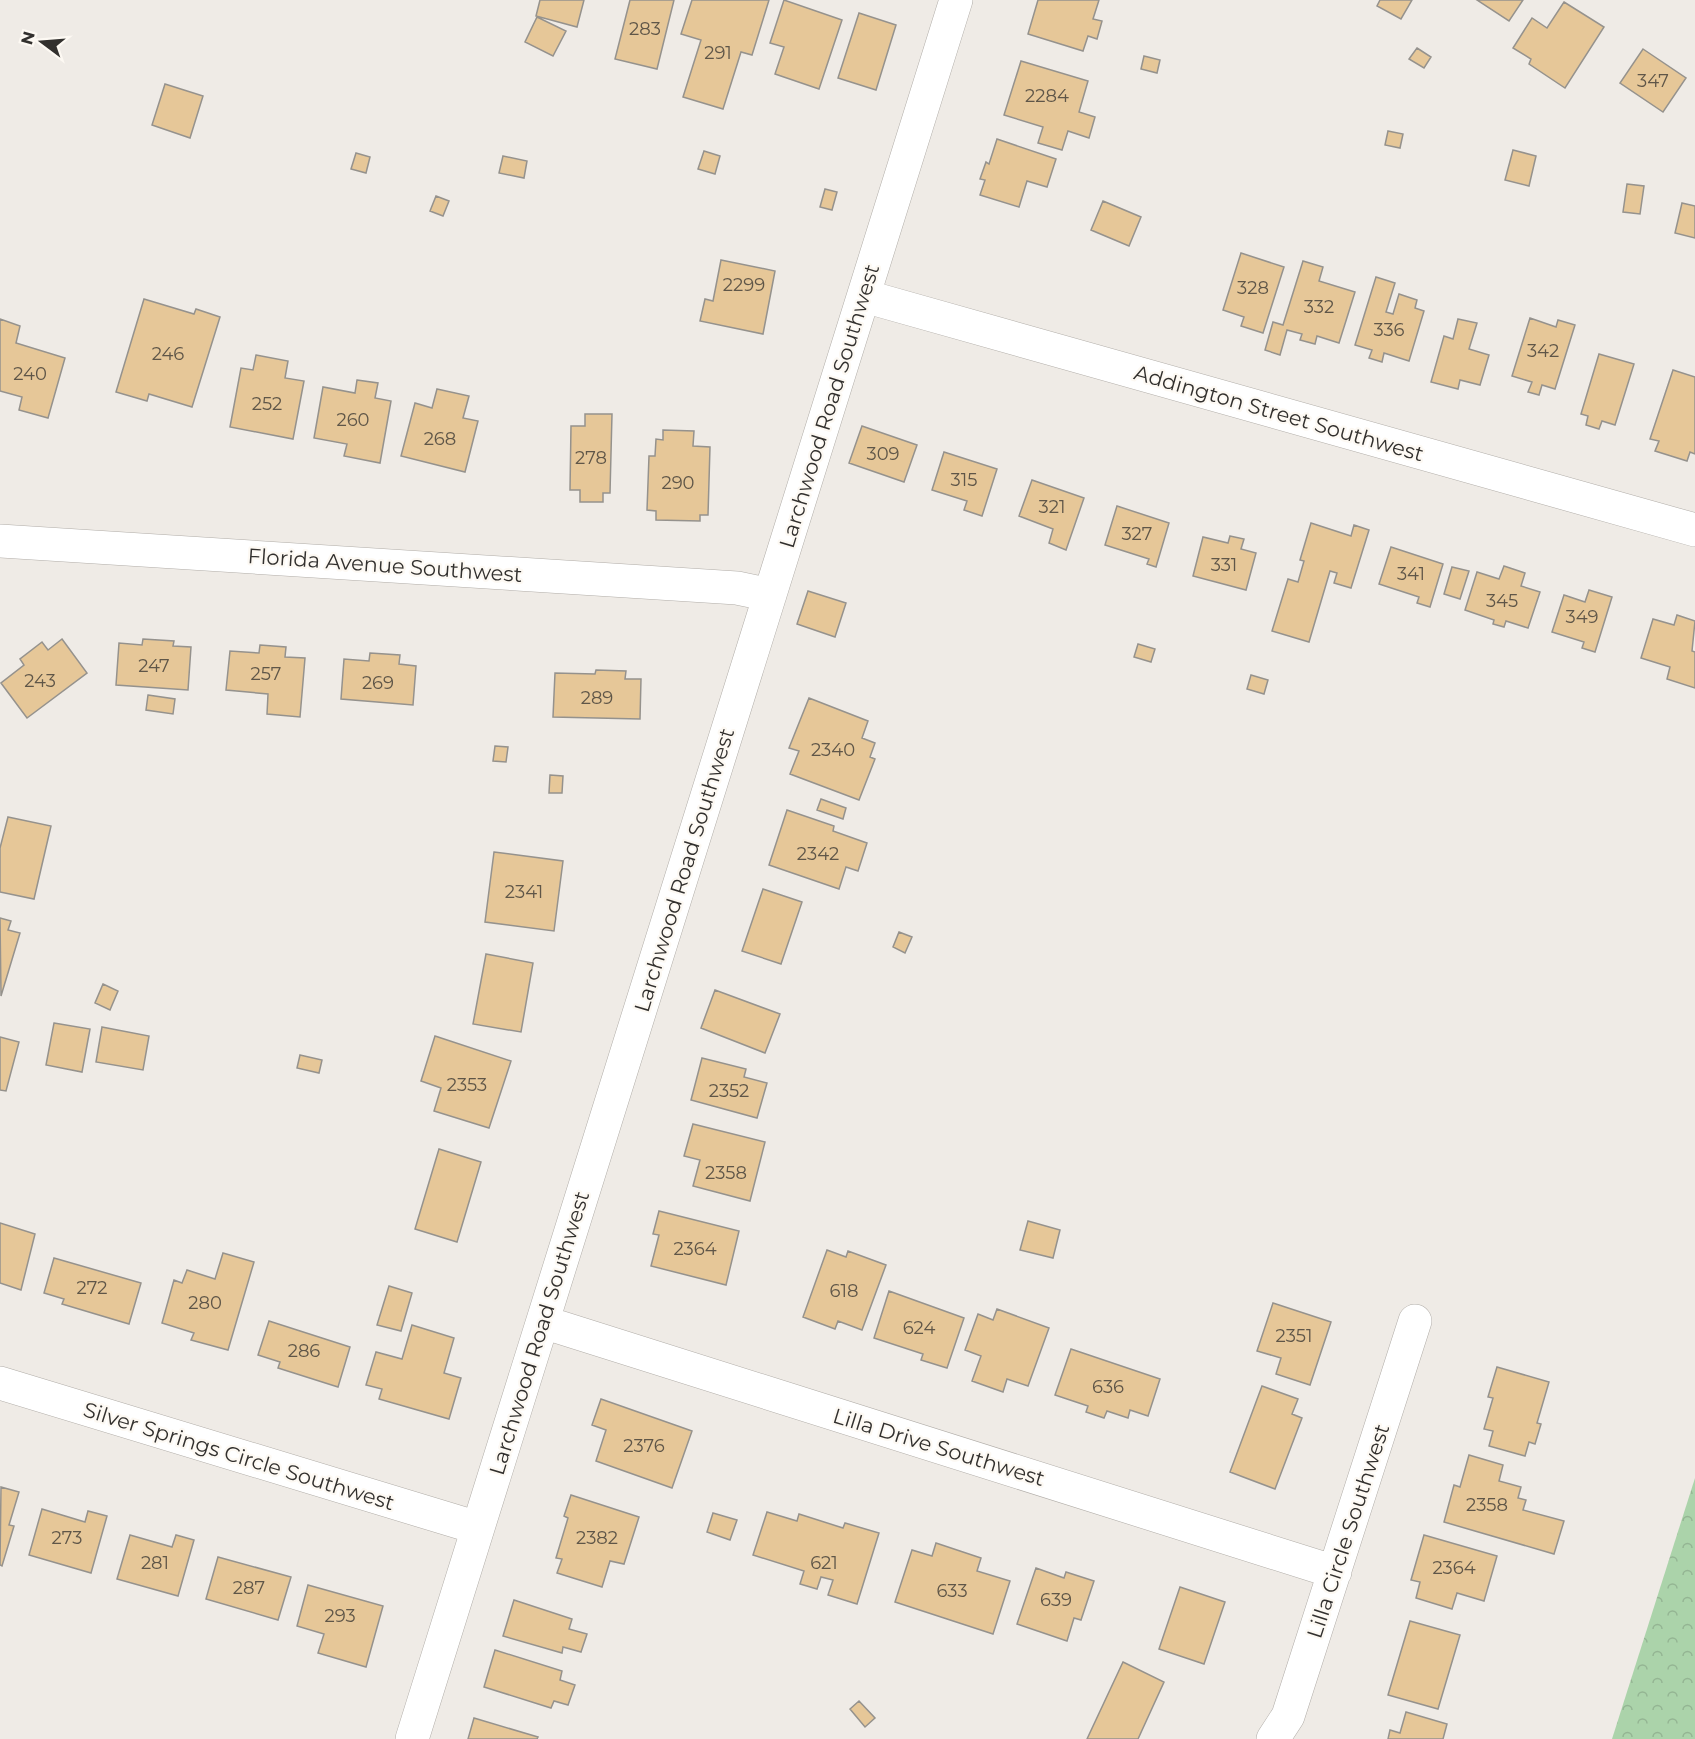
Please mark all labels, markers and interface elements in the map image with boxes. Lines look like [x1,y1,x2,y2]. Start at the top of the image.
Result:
north arrow [12,12,72,72]
house number: 283 [629,18,661,40]
text: N [17,29,39,47]
house number: 291 [704,42,732,64]
house number: 347 [1637,70,1669,92]
house number: 2284 [1025,85,1069,107]
street label: Larchwood Road Southwest [774,261,884,551]
house number: 2299 [723,274,765,296]
house number: 328 [1237,277,1269,299]
house number: 332 [1304,296,1334,318]
house number: 336 [1373,319,1405,341]
house number: 342 [1527,340,1559,362]
house number: 246 [152,343,184,365]
street label: Addington Street Southwest [1131,360,1427,466]
house number: 240 [13,363,47,385]
house number: 252 [252,393,282,415]
house number: 260 [336,409,370,431]
house number: 268 [424,428,456,450]
house number: 309 [866,443,900,465]
house number: 278 [575,447,607,469]
house number: 315 [951,469,977,491]
house number: 290 [661,472,695,494]
house number: 321 [1039,496,1065,518]
house number: 327 [1122,523,1152,545]
street label: Florida Avenue Southwest [247,543,523,587]
house number: 331 [1211,554,1237,576]
house number: 341 [1397,563,1425,585]
house number: 345 [1486,590,1518,612]
house number: 349 [1566,606,1598,628]
house number: 247 [138,655,170,677]
house number: 257 [251,663,281,685]
house number: 243 [24,670,56,692]
house number: 269 [362,672,394,694]
house number: 289 [581,687,613,709]
street label: Larchwood Road Southwest [629,725,739,1015]
house number: 2340 [811,739,855,761]
house number: 2342 [797,843,839,865]
house number: 2341 [505,881,543,903]
house number: 2353 [447,1074,487,1096]
house number: 2352 [709,1080,749,1102]
house number: 2358 [705,1162,747,1184]
street label: Larchwood Road Southwest [484,1188,594,1478]
house number: 2364 [673,1238,717,1260]
house number: 272 [76,1277,108,1299]
house number: 618 [830,1280,858,1302]
house number: 280 [188,1292,222,1314]
house number: 624 [903,1317,935,1339]
house number: 2351 [1276,1325,1312,1347]
house number: 286 [288,1340,320,1362]
house number: 636 [1092,1376,1124,1398]
street label: Silver Springs Circle Southwest [81,1397,397,1515]
street label: Lilla Drive Southwest [830,1403,1048,1491]
street label: Lilla Circle Southwest [1302,1421,1394,1641]
house number: 2376 [623,1435,665,1457]
house number: 2358 [1466,1494,1508,1516]
house number: 273 [52,1527,82,1549]
house number: 2382 [576,1527,618,1549]
house number: 281 [141,1552,169,1574]
house number: 621 [810,1552,838,1574]
house number: 2364 [1432,1557,1476,1579]
house number: 287 [233,1577,265,1599]
house number: 633 [936,1580,968,1602]
house number: 639 [1040,1589,1072,1611]
house number: 293 [324,1605,356,1627]

